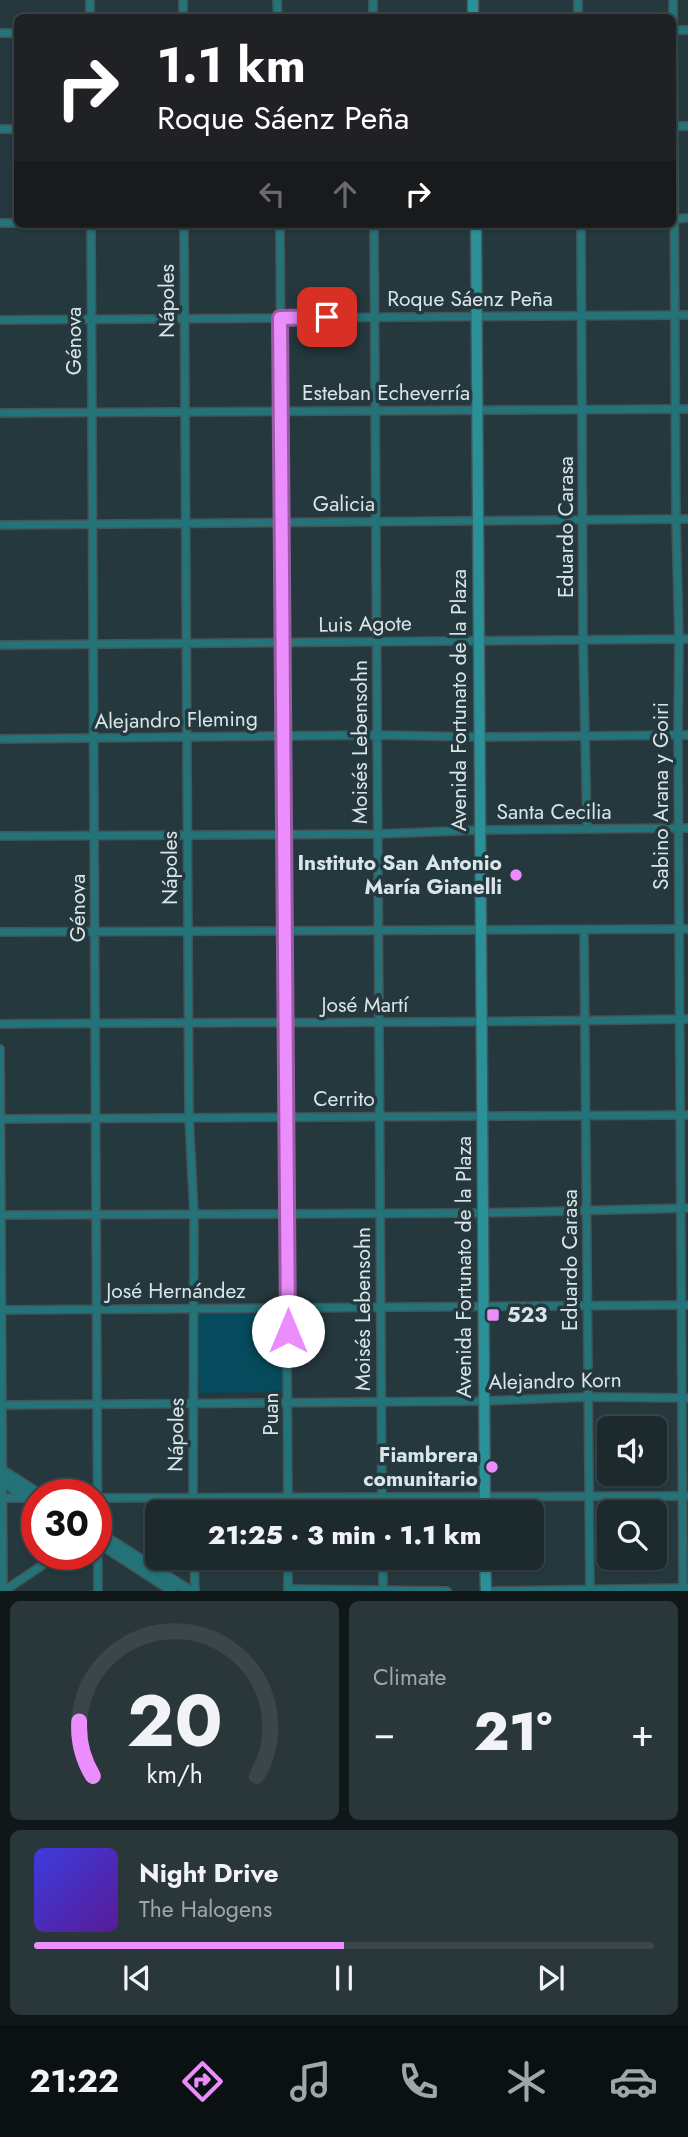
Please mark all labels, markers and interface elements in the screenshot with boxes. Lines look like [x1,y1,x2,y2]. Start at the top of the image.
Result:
text: 1.1 km [157,30,306,100]
icon: right [42,42,133,133]
text: Roque Sáenz Peña [157,95,409,141]
icon: left [253,175,291,213]
icon: ahead [326,175,364,213]
icon: right [399,175,437,213]
street label: Nápoles [152,264,182,338]
street label: Roque Sáenz Peña [387,284,553,314]
pin [297,287,357,347]
icon: arrive [308,298,346,336]
street label: Génova [59,307,89,375]
street label: Esteban Echeverría [302,378,470,408]
street label: Eduardo Carasa [551,456,581,598]
street label: Galicia [313,489,375,519]
street label: Avenida Fortunato de la Plaza [444,569,474,831]
street label: Luis Agote [318,608,412,640]
street label: Moisés Lebensohn [345,660,375,824]
street label: Sabino Arana y Goiri [646,702,676,890]
street label: Alejandro Fleming [94,704,258,736]
street label: Santa Cecilia [496,797,612,827]
street label: Nápoles [155,831,185,905]
place label: Instituto San Antonio María Gianelli [297,848,502,902]
marker: Instituto San Antonio María Gianelli [508,867,524,883]
street label: Génova [63,874,93,942]
street label: José Martí [319,990,410,1020]
street label: Cerrito [313,1084,375,1114]
street label: Avenida Fortunato de la Plaza [449,1136,479,1398]
street label: Eduardo Carasa [555,1189,585,1331]
street label: Moisés Lebensohn [348,1227,378,1391]
street label: José Hernández [103,1276,246,1306]
position arrow [251,1294,325,1368]
place label: 523 [507,1300,547,1330]
marker: 523 [485,1307,501,1323]
street label: Alejandro Korn [488,1365,622,1397]
street label: Puan [256,1392,286,1436]
street label: Nápoles [160,1398,192,1472]
map controls [597,1416,667,1570]
button: sound [597,1416,667,1486]
place label: Fiambrera comunitario [363,1440,478,1494]
marker: Fiambrera comunitario [484,1459,500,1475]
speed limit sign: 30 [21,1479,112,1570]
button: search [597,1500,667,1570]
text: 21:25 · 3 min · 1.1 km [208,1516,481,1554]
text: Climate [373,1660,446,1694]
text: 20 [127,1669,222,1774]
text: 21° [474,1694,552,1770]
text: − [373,1705,395,1760]
text: + [631,1705,654,1760]
text: km/h [146,1756,203,1792]
text: Night Drive [139,1854,279,1892]
text: The Halogens [139,1892,272,1926]
icon: previous [118,1959,156,1997]
icon: pause [325,1959,363,1997]
icon: next [532,1959,570,1997]
icon: directions [178,2057,227,2106]
icon: music [286,2057,335,2106]
icon: phone [394,2057,443,2106]
icon: climate [502,2057,551,2106]
icon: car [609,2057,658,2106]
text: 21:22 [29,2058,119,2104]

